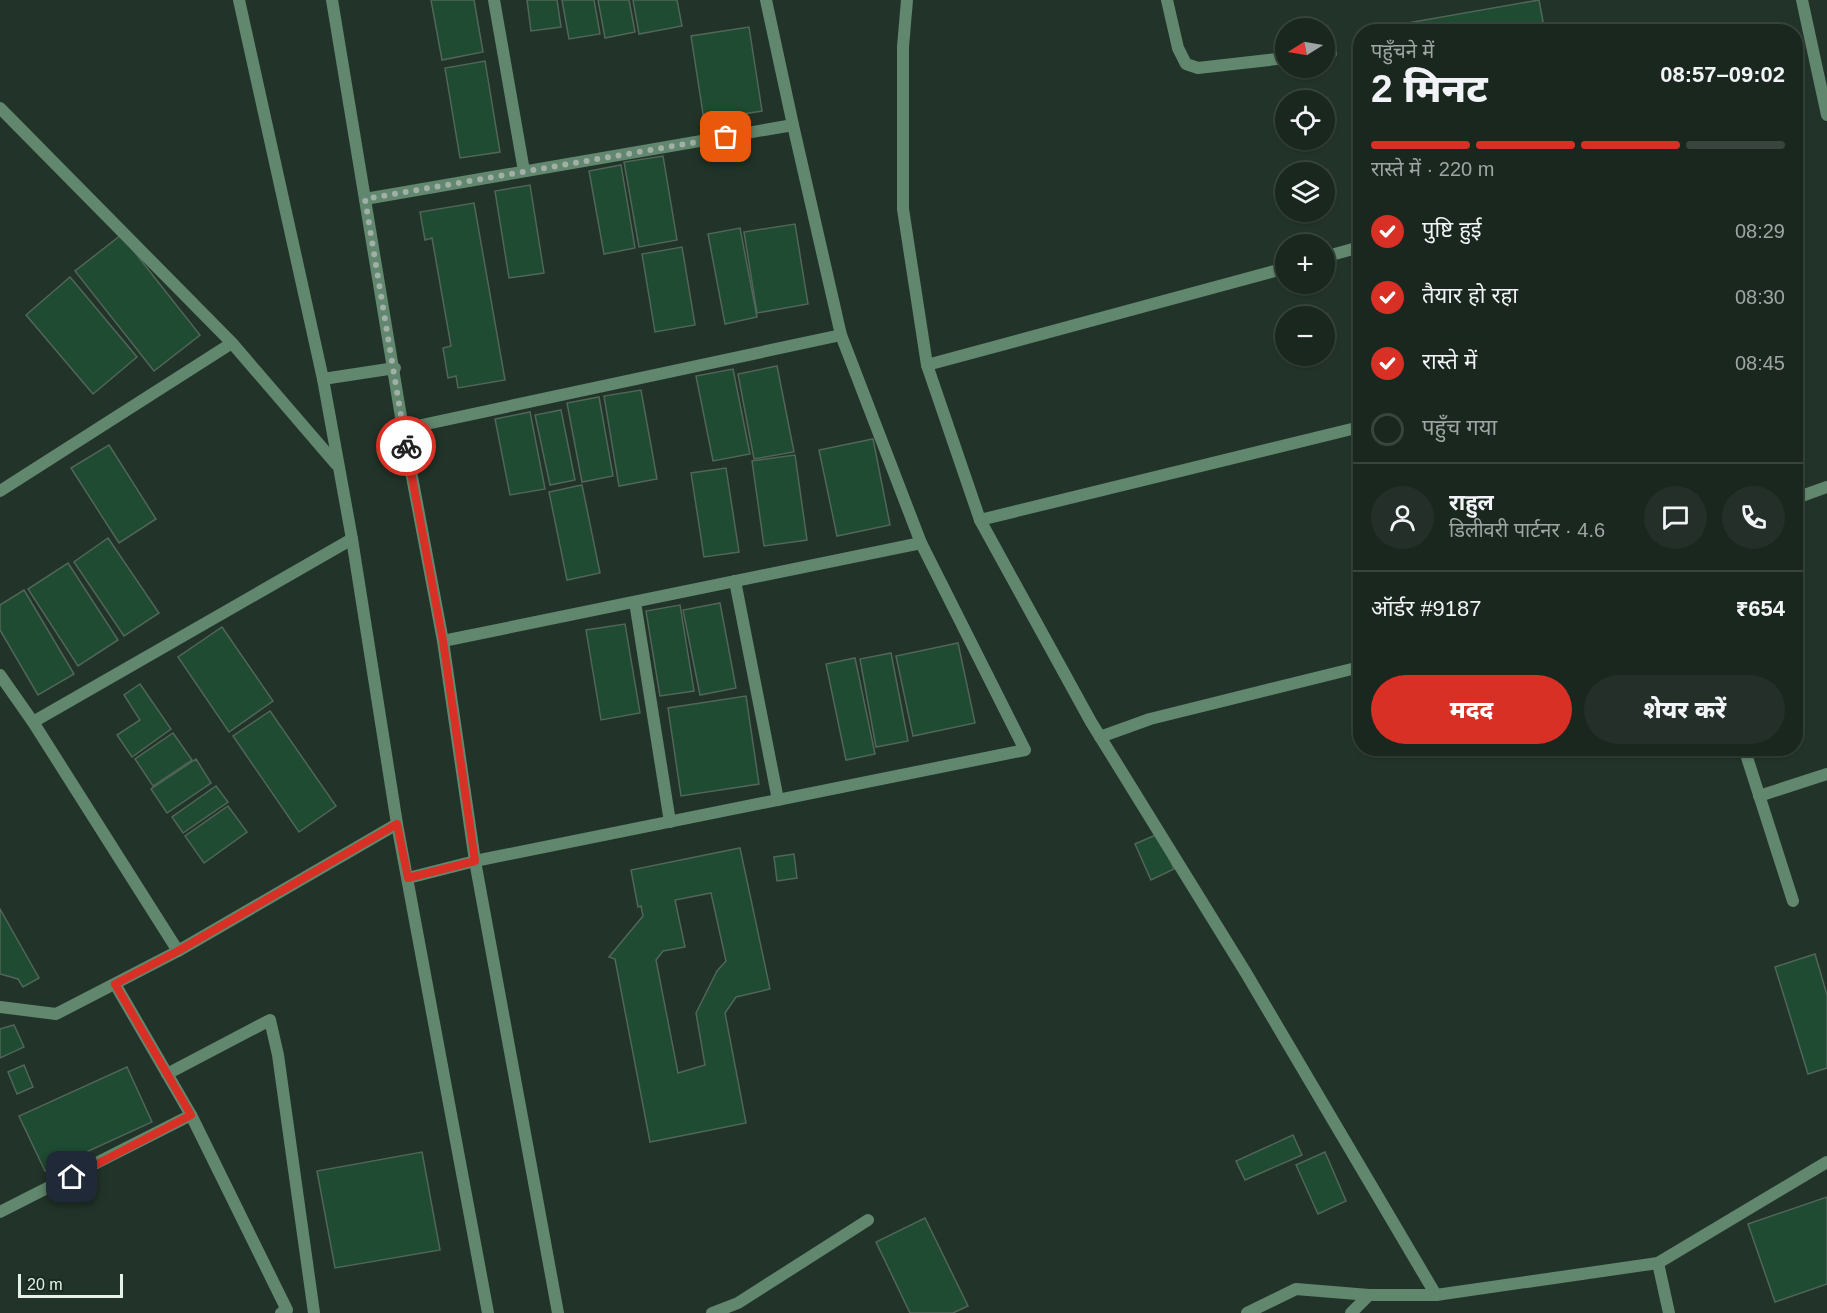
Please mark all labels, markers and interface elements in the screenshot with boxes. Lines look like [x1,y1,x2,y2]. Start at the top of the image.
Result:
north arrow [1275,18,1335,78]
map controls [1275,18,1335,366]
text: पहुँचने में [1371,40,1434,62]
text: 08:57–09:02 [1660,62,1785,87]
text: 2 मिनट [1371,67,1488,110]
button: locate [1275,90,1335,150]
pin [700,111,751,162]
icon: bag [709,120,742,153]
text: रास्ते में · 220 m [1371,158,1494,180]
button: layers [1275,162,1335,222]
icon: check [1371,215,1404,248]
text: पुष्टि हुई [1422,217,1482,242]
text: 08:29 [1735,220,1785,242]
button: + [1275,234,1335,294]
icon: check [1371,281,1404,314]
text: तैयार हो रहा [1422,283,1518,308]
text: 08:30 [1735,286,1785,308]
button: − [1275,306,1335,366]
icon: check [1371,347,1404,380]
text: रास्ते में [1422,349,1477,374]
text: 08:45 [1735,352,1785,374]
text: पहुँच गया [1422,415,1497,440]
courier [376,416,436,476]
icon: bike [390,430,423,463]
button: person [1371,486,1434,549]
button: chat [1644,486,1707,549]
button: phone [1722,486,1785,549]
text: राहुल [1449,490,1494,515]
text: डिलीवरी पार्टनर · 4.6 [1449,519,1605,541]
text: ऑर्डर #9187 [1371,596,1482,621]
text: ₹654 [1736,596,1785,621]
button: मदद [1371,675,1572,744]
button: शेयर करें [1584,675,1785,744]
pin [46,1151,97,1202]
icon: home [55,1160,88,1193]
scale bar [18,1271,123,1298]
text: 20 m [27,1276,63,1293]

